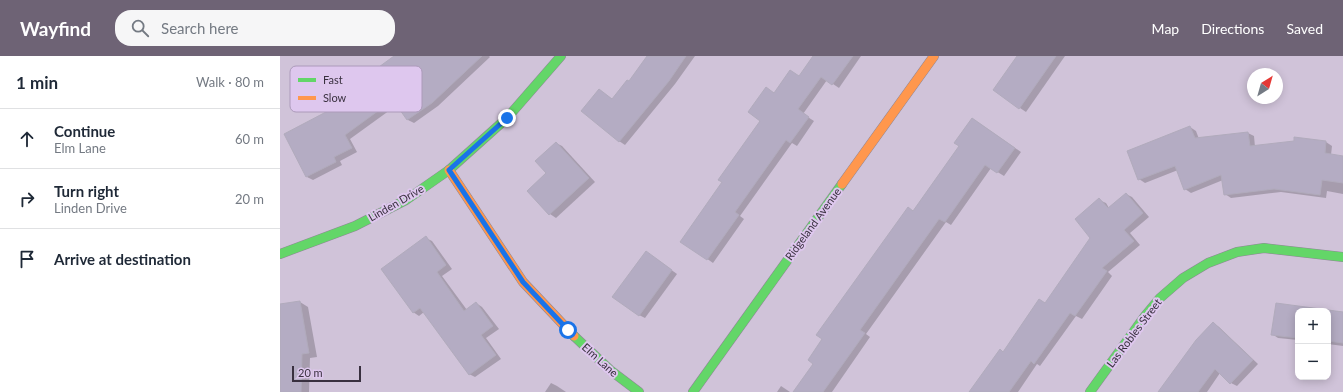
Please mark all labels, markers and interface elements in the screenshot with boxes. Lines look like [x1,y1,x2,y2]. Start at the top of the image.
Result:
search box [115,10,395,46]
text: Wayfind [20,17,91,40]
icon: search [129,17,151,39]
text: Search here [161,19,238,37]
text: Map [1152,20,1179,37]
text: Directions [1201,20,1264,37]
text: Saved [1286,20,1323,37]
legend [290,66,422,112]
north arrow [1247,68,1283,104]
text: 1 min [16,72,58,93]
text: Fast [323,73,343,86]
text: Walk · 80 m [196,74,264,90]
text: Slow [323,91,347,104]
route end [498,109,516,127]
text: Continue [54,122,115,140]
icon: ahead [16,128,38,150]
text: 60 m [235,131,264,147]
text: Elm Lane [54,140,106,156]
street label: Linden Drive [366,181,426,224]
text: Turn right [54,182,119,200]
street label: Ridgeland Avenue [782,185,843,262]
icon: right [16,188,38,210]
text: 20 m [235,191,264,207]
text: Linden Drive [54,200,127,216]
icon: arrive [16,248,38,270]
text: Arrive at destination [54,250,191,268]
street label: Las Robles Street [1104,296,1164,370]
map controls [1295,308,1331,380]
button: + [1295,308,1331,344]
route start [559,321,577,339]
street label: Elm Lane [580,340,621,379]
button: − [1295,344,1331,380]
scale bar [292,364,361,383]
text: 20 m [298,366,323,379]

